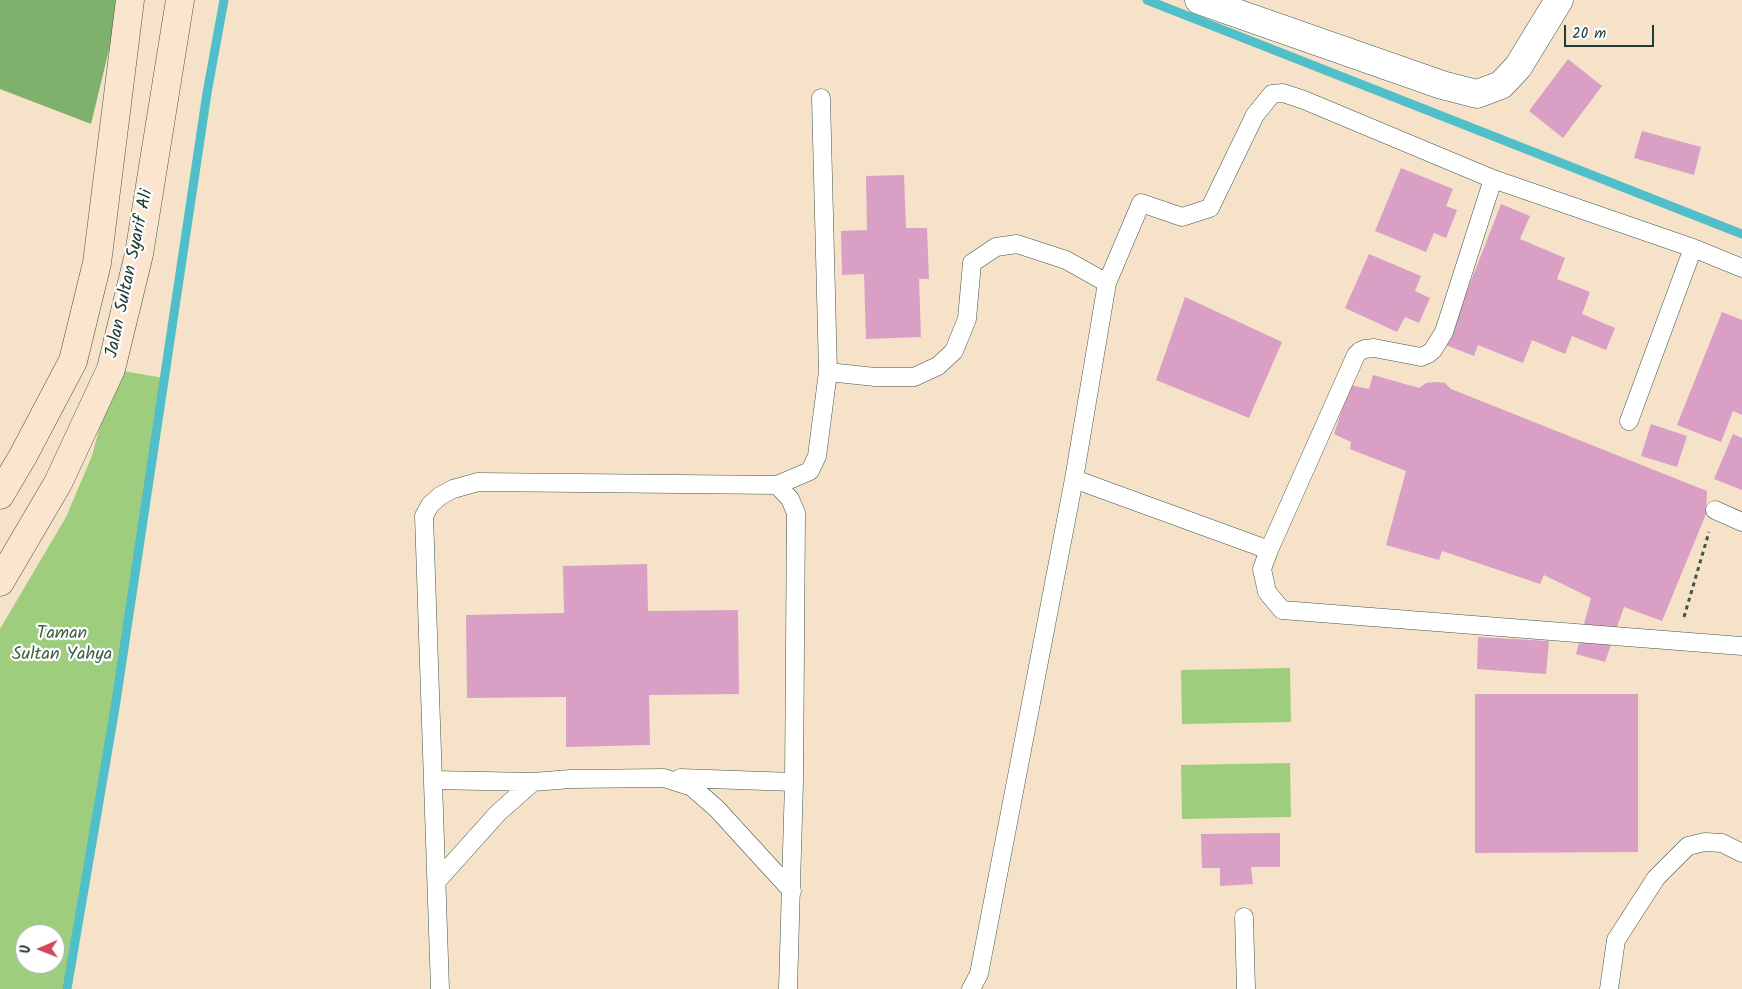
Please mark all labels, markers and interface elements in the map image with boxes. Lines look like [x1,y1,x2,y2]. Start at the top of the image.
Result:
scale bar [1567,15,1657,47]
text: 20 m [1572,22,1606,46]
street label: Jalan Sultan Syarif Ali [103,188,159,360]
park label: Taman Sultan Yahya [12,624,112,666]
north arrow [15,924,65,974]
text: U [15,945,37,954]

